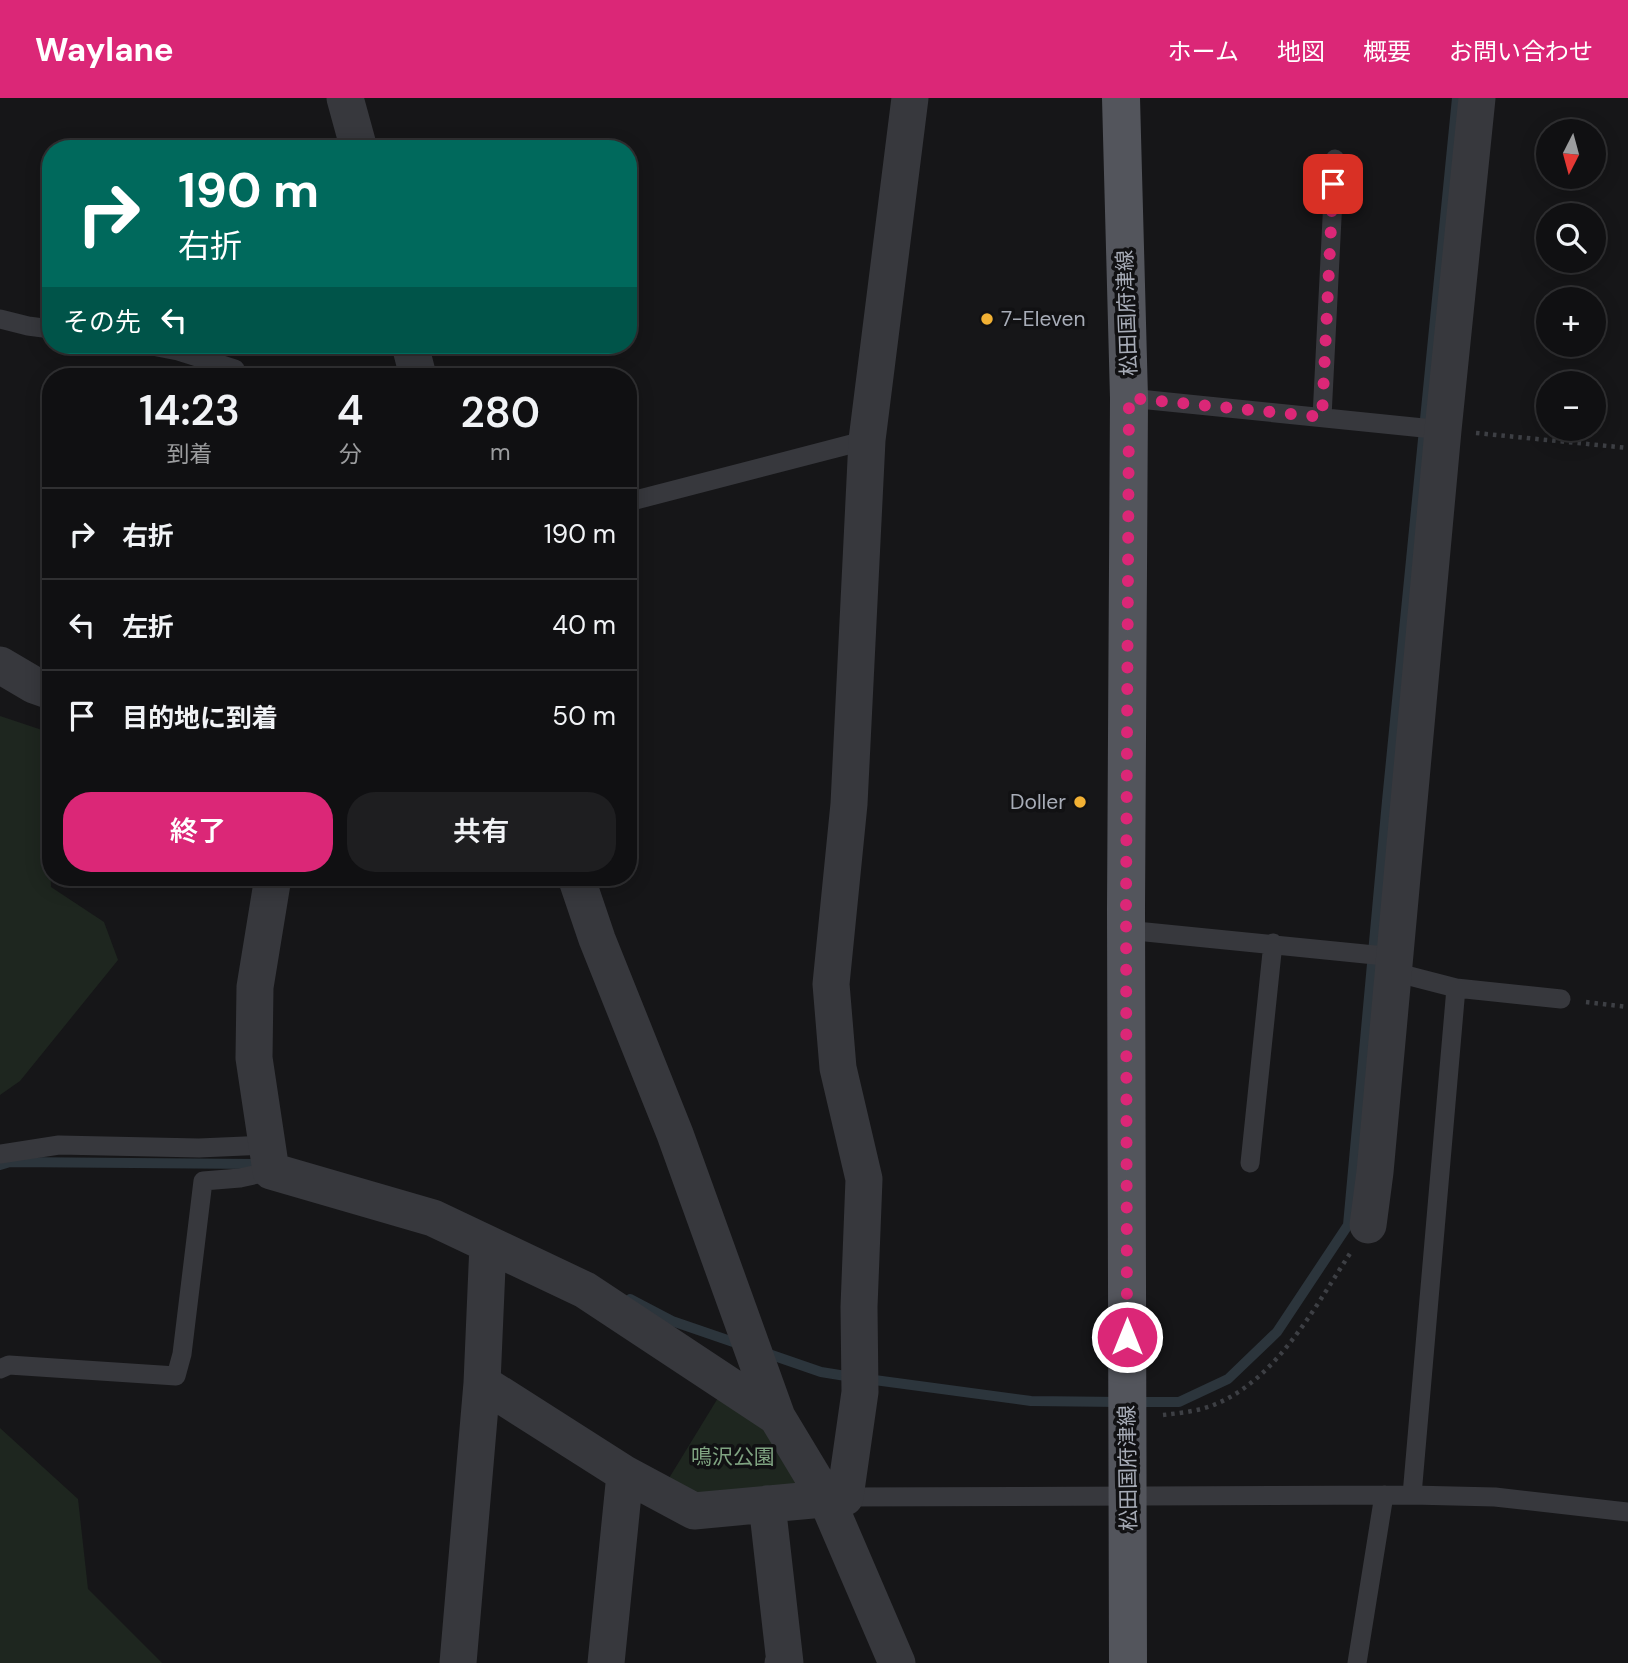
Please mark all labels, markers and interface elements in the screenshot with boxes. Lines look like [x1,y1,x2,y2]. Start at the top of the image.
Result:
text: Waylane [35,28,174,71]
text: ホーム [1168,36,1239,67]
text: 地図 [1277,36,1325,67]
text: 概要 [1363,36,1411,67]
text: お問い合わせ [1449,36,1593,67]
north arrow [1536,119,1606,189]
map controls [1536,119,1606,441]
pin [1303,154,1363,214]
text: 190 m [178,158,319,222]
icon: arrive [1314,165,1352,203]
icon: right [63,168,154,259]
button: search [1536,203,1606,273]
text: 右折 [178,225,242,267]
street label: 松田国府津線 [1111,250,1143,376]
button: + [1536,287,1606,357]
icon: left [155,301,193,339]
text: その先 [63,305,141,339]
place label: 7-Eleven [1001,305,1085,333]
marker: 7-Eleven [979,311,995,327]
button: − [1536,371,1606,441]
text: 14:23 [139,383,240,438]
text: 4 [337,383,364,438]
text: 280 [461,385,540,440]
text: m [490,437,511,467]
text: 到着 [166,439,212,469]
text: 分 [339,439,362,469]
icon: right [63,515,101,553]
text: 190 m [544,517,616,551]
text: 右折 [122,519,174,553]
icon: left [63,606,101,644]
text: 40 m [552,608,616,642]
text: 左折 [122,610,174,644]
icon: arrive [63,697,101,735]
text: 50 m [552,699,616,733]
text: 目的地に到着 [122,701,278,735]
place label: Doller [1010,788,1066,816]
button: 終了 [63,792,333,872]
button: 共有 [347,792,616,872]
marker: Doller [1072,794,1088,810]
position arrow [1090,1300,1164,1374]
street label: 松田国府津線 [1113,1405,1143,1531]
park label: 鳴沢公園 [691,1443,775,1471]

